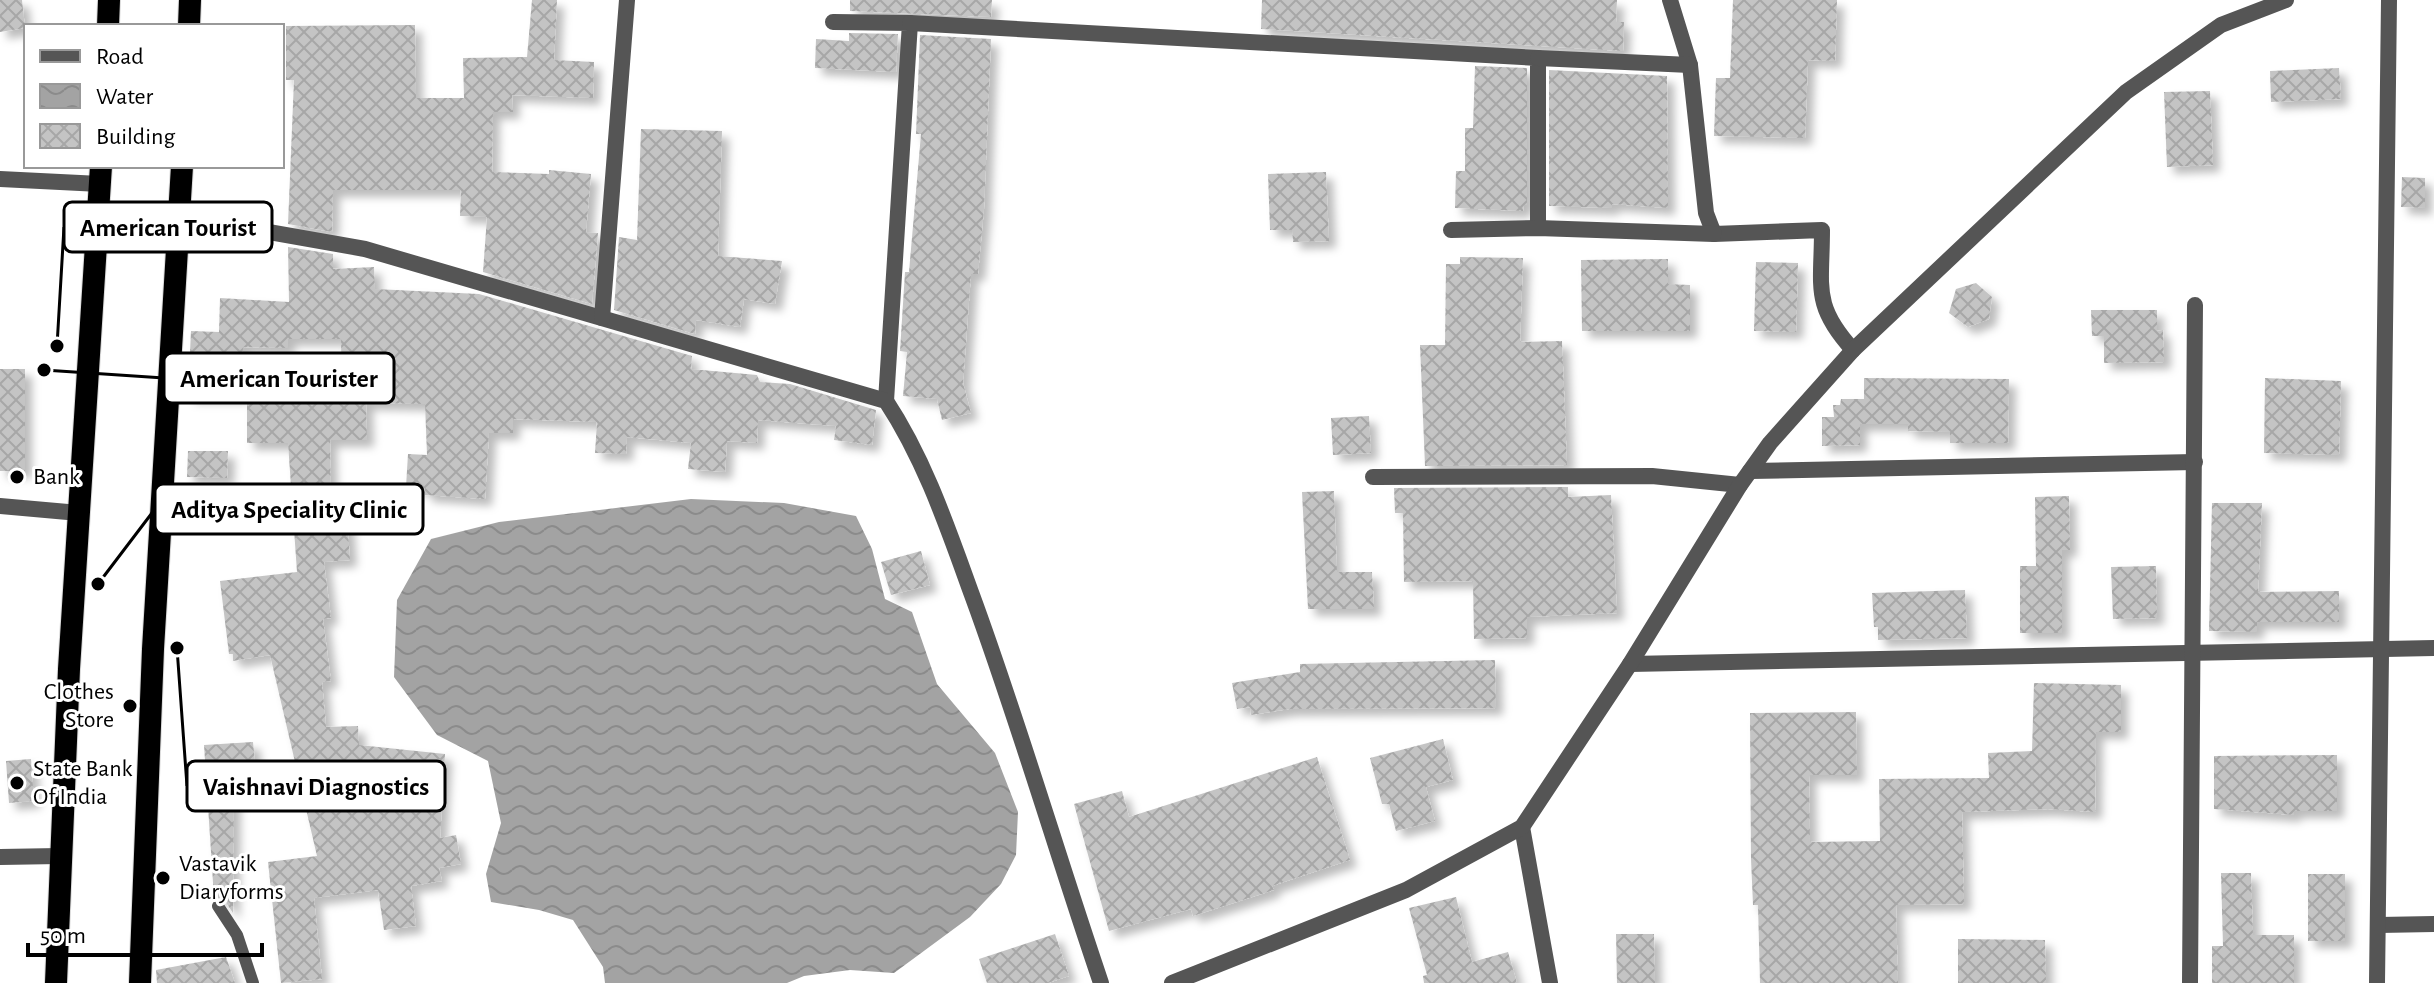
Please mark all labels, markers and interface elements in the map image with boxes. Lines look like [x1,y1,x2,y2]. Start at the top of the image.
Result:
legend [24,24,284,168]
text: Road [96,45,144,69]
text: Water [96,85,154,109]
text: Building [96,125,175,149]
callout: American Tourist [64,202,272,252]
text: American Tourist [80,215,257,241]
callout: American Tourister [164,353,394,403]
text: American Tourister [180,366,378,392]
place label: Bank [33,465,80,489]
marker: Bank [8,468,26,486]
callout: Aditya Speciality Clinic [155,484,423,534]
text: Aditya Speciality Clinic [171,497,407,523]
place label: Clothes Store [44,680,114,732]
marker: Clothes Store [121,697,139,715]
place label: State Bank Of India [33,757,133,809]
callout: Vaishnavi Diagnostics [187,761,445,811]
marker: State Bank Of India [8,774,26,792]
text: Vaishnavi Diagnostics [203,774,429,800]
place label: Vastavik Diaryforms [179,852,284,904]
marker: Vastavik Diaryforms [154,869,172,887]
scale bar [28,907,262,957]
text: 50 m [40,924,86,948]

